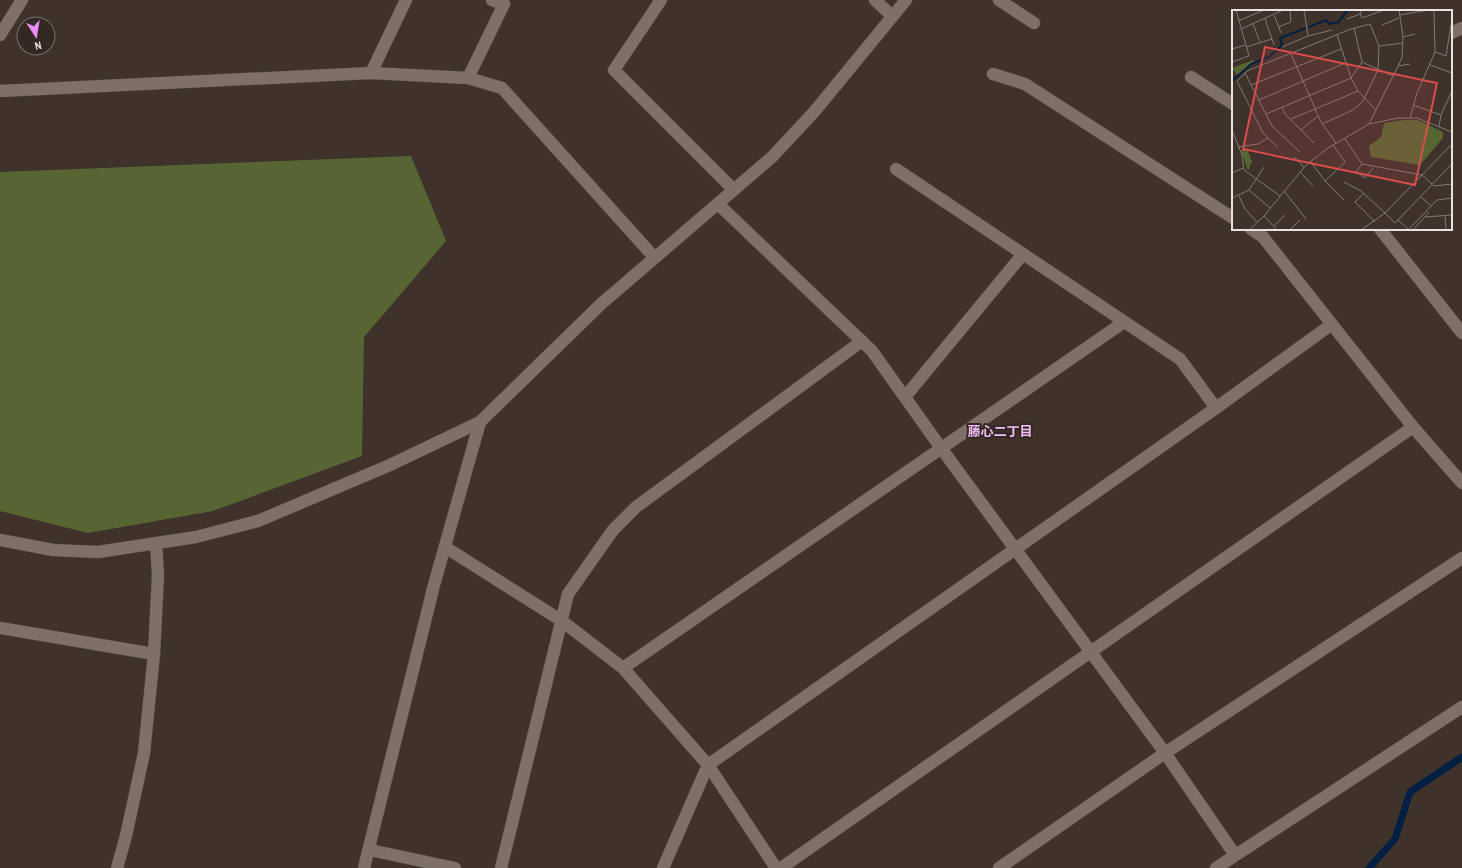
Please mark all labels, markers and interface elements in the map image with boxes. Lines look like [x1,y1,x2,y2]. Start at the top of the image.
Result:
inset map [1232,10,1452,230]
north arrow [16,16,56,56]
text: N [33,38,43,53]
district label: 藤心二丁目 [967,423,1033,440]

